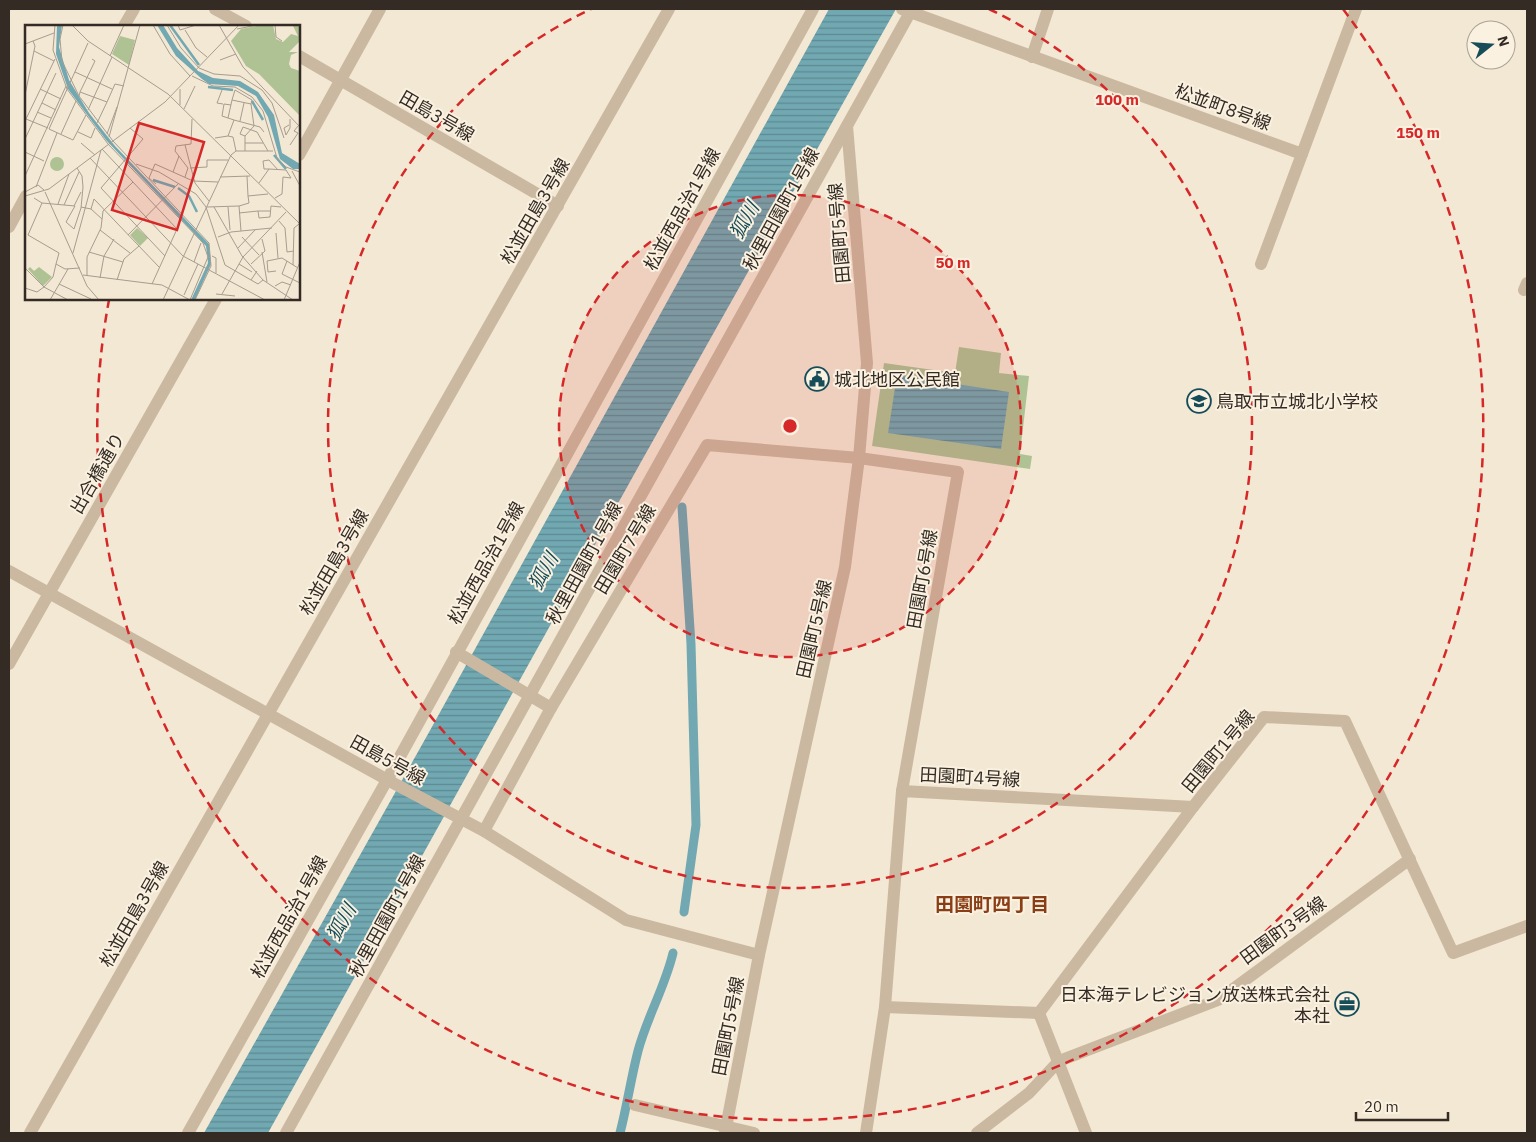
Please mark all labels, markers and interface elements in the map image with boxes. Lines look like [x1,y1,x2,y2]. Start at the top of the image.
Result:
north arrow [1466,20,1516,70]
inset map [25,25,300,300]
text: N [1493,34,1514,49]
street label: 松並町8号線 [1172,79,1274,135]
street label: 田島3号線 [395,85,479,147]
text: 100 m [1095,90,1139,109]
text: 150 m [1396,123,1440,142]
street label: 松並西品治1号線 [639,144,725,274]
street label: 秋里田園町1号線 [738,144,824,274]
street label: 松並田島3号線 [495,154,575,268]
street label: 田園町5号線 [823,182,855,284]
water label: 狐川 [724,196,765,242]
text: 50 m [936,253,970,272]
public building icon: 城北地区公民館 [804,366,830,392]
place label: 城北地区公民館 [834,368,960,391]
school or university icon: 鳥取市立城北小学校 [1186,388,1212,414]
place label: 鳥取市立城北小学校 [1216,390,1378,413]
centre of rings [781,417,799,435]
street label: 出合橋通り [65,428,129,518]
street label: 松並西品治1号線 [443,498,529,628]
street label: 秋里田園町1号線 [541,498,627,628]
street label: 田園町7号線 [589,500,661,598]
street label: 松並田島3号線 [294,505,374,619]
street label: 田園町6号線 [902,527,942,631]
water label: 狐川 [523,547,564,593]
street label: 田園町5号線 [791,577,837,681]
street label: 田園町1号線 [1177,705,1259,797]
street label: 田島5号線 [346,730,430,790]
street label: 田園町4号線 [919,763,1021,791]
street label: 秋里田園町1号線 [344,851,430,981]
street label: 松並西品治1号線 [246,852,332,982]
street label: 松並田島3号線 [94,857,174,971]
street label: 田園町3号線 [1235,891,1331,969]
district label: 田園町四丁目 [935,892,1049,916]
water label: 狐川 [321,898,362,944]
street label: 田園町5号線 [707,974,749,1078]
place label: 日本海テレビジョン放送株式会社 本社 [1060,983,1330,1027]
office icon: 日本海テレビジョン放送株式会社 本社 [1334,991,1360,1017]
scale bar [1356,1090,1448,1122]
text: 20 m [1364,1097,1399,1116]

